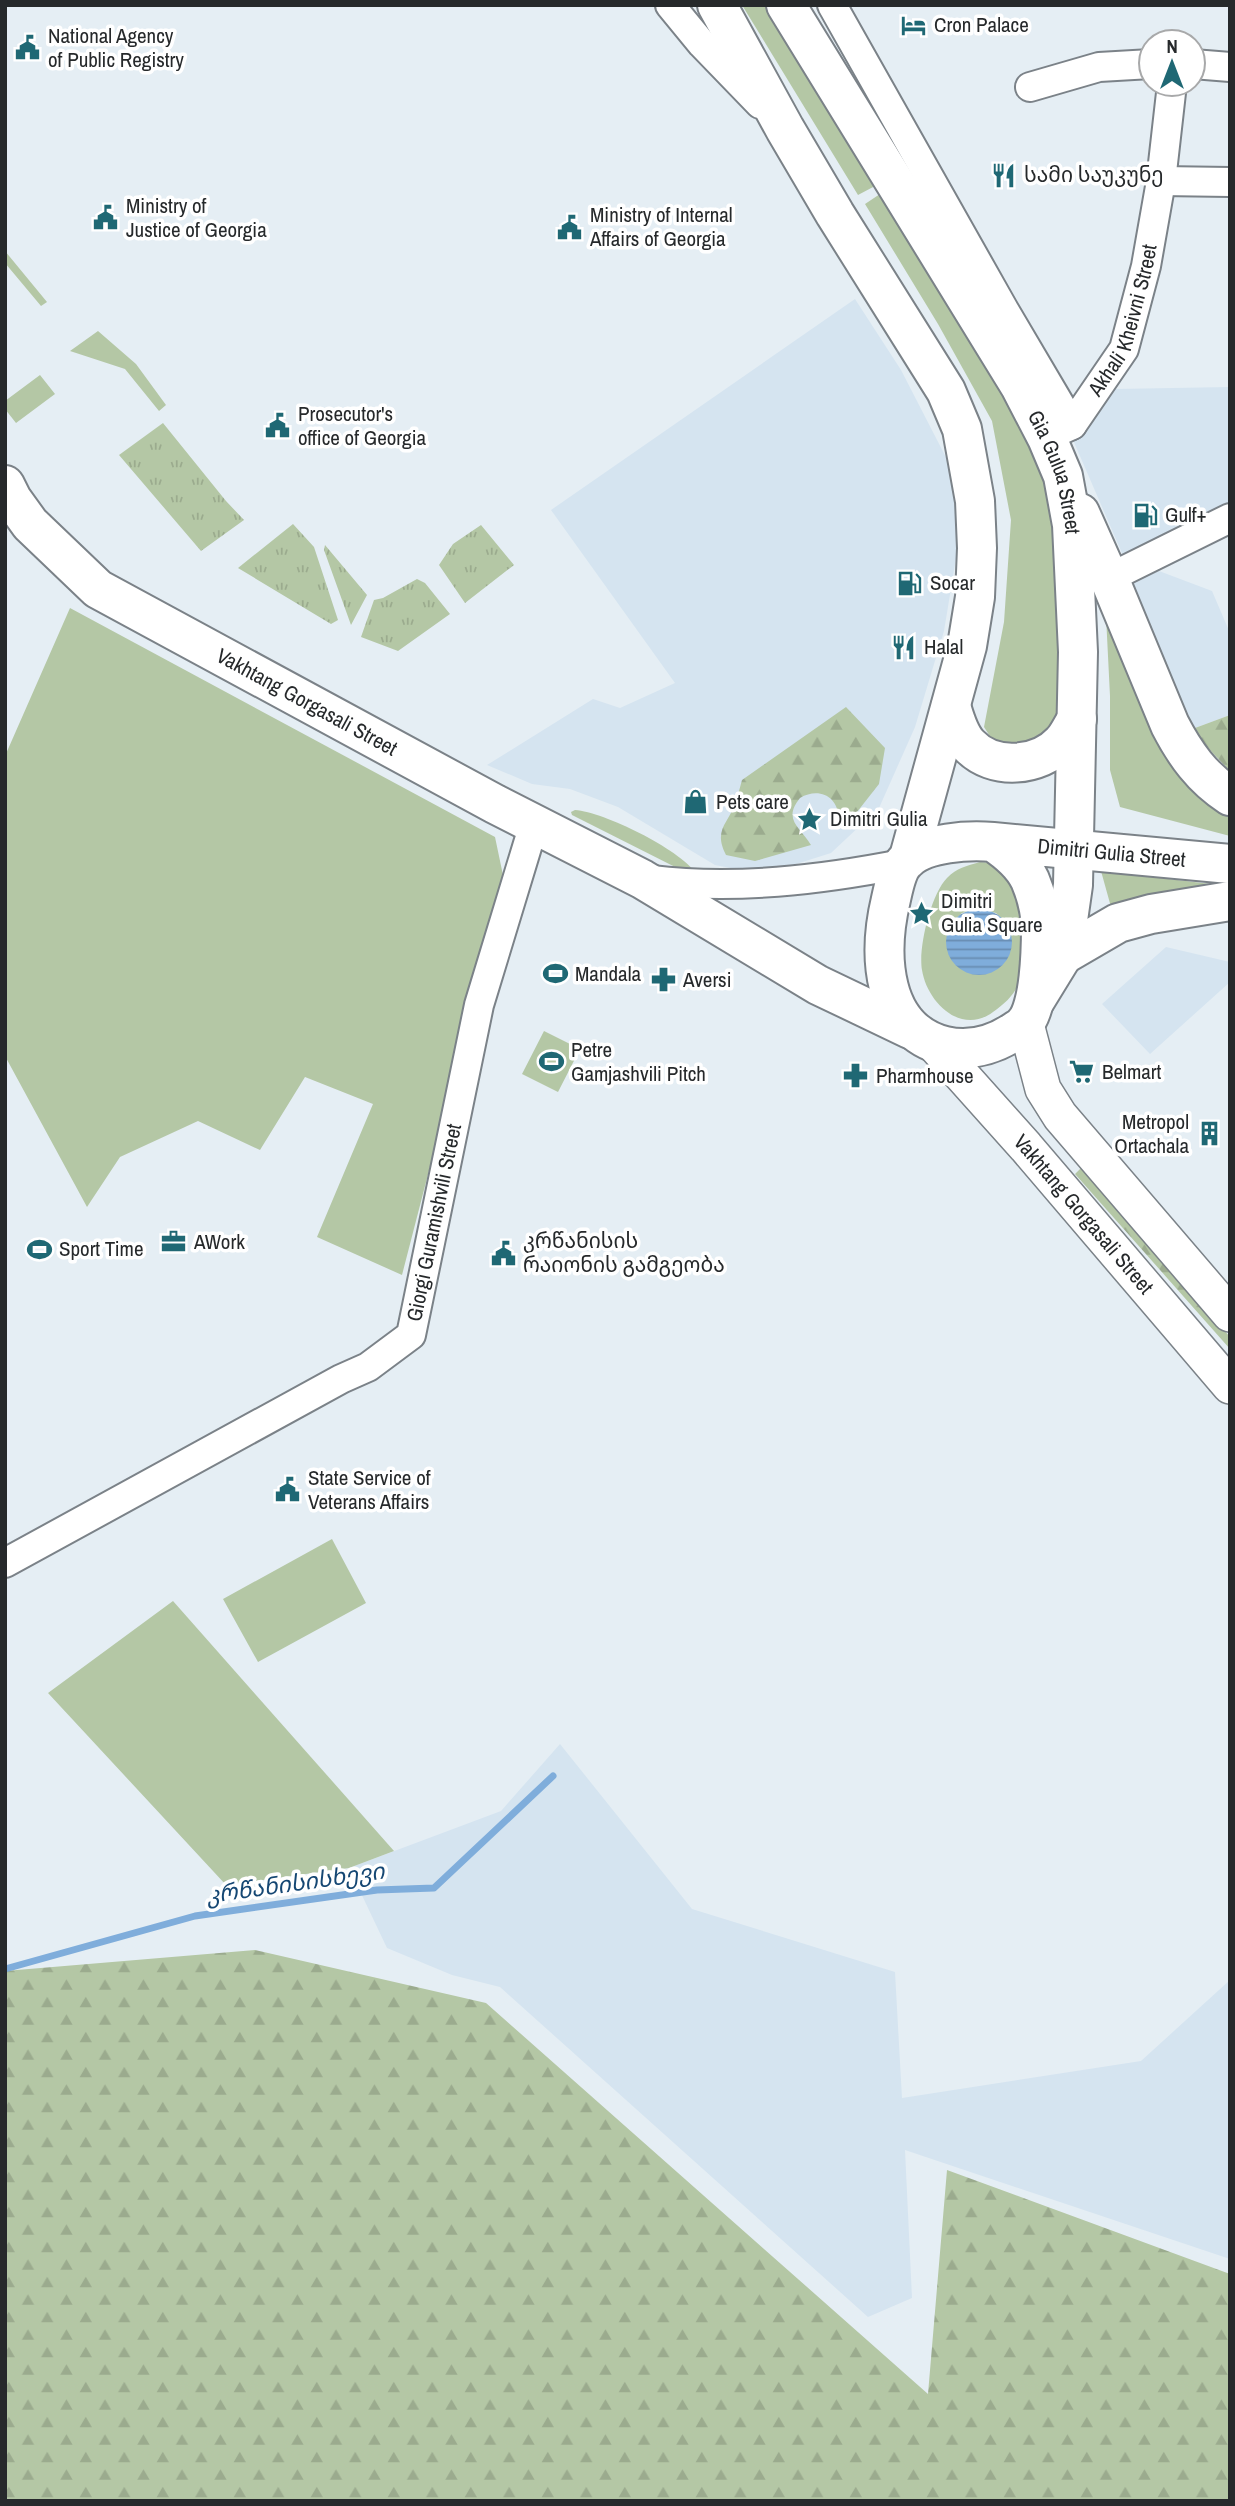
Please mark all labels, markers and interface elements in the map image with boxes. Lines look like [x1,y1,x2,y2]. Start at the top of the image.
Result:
place label: Cron Palace [934,10,1029,39]
hotel icon: Cron Palace [900,11,928,39]
place label: National Agency of Public Registry [48,21,184,74]
north arrow [1137,28,1207,98]
text: N [1166,33,1178,59]
public building icon: National Agency of Public Registry [14,34,42,62]
place label: სამი საუკუნე [1024,160,1163,189]
restaurant icon: სამი საუკუნე [990,161,1018,189]
place label: Ministry of Justice of Georgia [126,191,267,244]
place label: Ministry of Internal Affairs of Georgia [589,200,733,253]
public building icon: Ministry of Justice of Georgia [92,204,120,232]
public building icon: Ministry of Internal Affairs of Georgia [556,213,584,241]
street label: Akhali Kheivni Street [1080,242,1164,403]
place label: Prosecutor's office of Georgia [298,399,426,452]
street label: Gia Gulua Street [1021,405,1087,535]
public building icon: Prosecutor's office of Georgia [264,412,292,440]
place label: Gulf+ [1165,500,1207,529]
fuel station icon: Gulf+ [1131,501,1159,529]
place label: Socar [930,568,975,597]
fuel station icon: Socar [896,569,924,597]
place label: Halal [924,632,963,661]
restaurant icon: Halal [890,633,918,661]
street label: Vakhtang Gorgasali Street [211,641,403,763]
place label: Pets care [716,787,789,816]
shop icon: Pets care [682,788,710,816]
place label: Dimitri Gulia [830,804,928,833]
place icon: Dimitri Gulia [796,805,824,833]
street label: Dimitri Gulia Street [1036,831,1187,874]
place label: Dimitri Gulia Square [941,886,1042,939]
place icon: Dimitri Gulia Square [907,899,935,927]
place label: Mandala [575,959,641,988]
sports icon: Mandala [541,960,569,988]
place label: Aversi [682,965,732,994]
pharmacy icon: Aversi [649,966,677,994]
place label: Petre Gamjashvili Pitch [571,1035,706,1088]
sports icon: Petre Gamjashvili Pitch [537,1048,565,1076]
place label: Belmart [1102,1057,1162,1086]
supermarket icon: Belmart [1068,1058,1096,1086]
place label: Pharmhouse [876,1061,974,1090]
pharmacy icon: Pharmhouse [842,1062,870,1090]
place label: Metropol Ortachala [1114,1107,1189,1160]
building icon: Metropol Ortachala [1195,1120,1223,1148]
street label: Giorgi Guramishvili Street [399,1121,468,1324]
street label: Vakhtang Gorgasali Street [1007,1128,1161,1300]
place label: კრწანისის რაიონის გამგეობა [523,1226,725,1279]
place label: AWork [193,1227,245,1256]
office icon: AWork [160,1228,188,1256]
place label: Sport Time [59,1234,144,1263]
sports icon: Sport Time [25,1235,53,1263]
public building icon: კრწანისის რაიონის გამგეობა [489,1239,517,1267]
place label: State Service of Veterans Affairs [308,1463,431,1516]
public building icon: State Service of Veterans Affairs [274,1476,302,1504]
water label: კრწანისისხევი [204,1855,387,1910]

